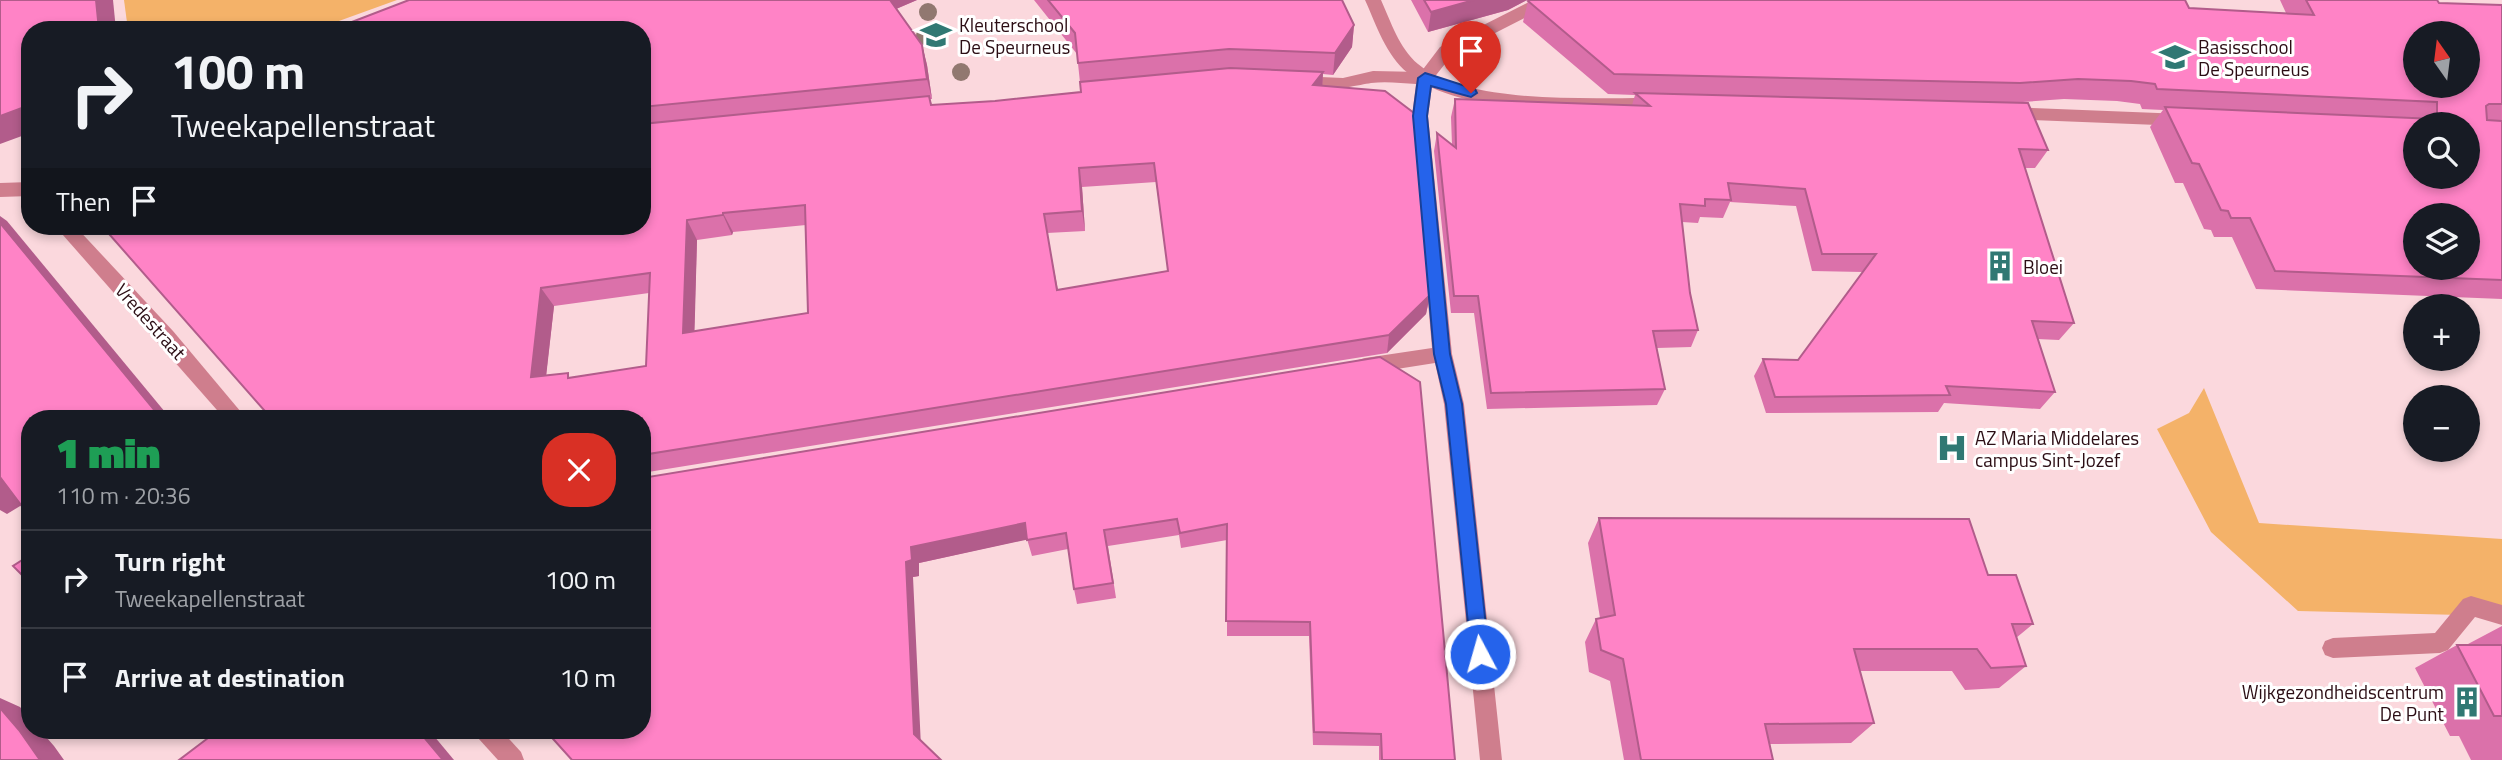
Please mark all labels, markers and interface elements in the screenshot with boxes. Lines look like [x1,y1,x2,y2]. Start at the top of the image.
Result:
place label: Kleuterschool De Speurneus [959,10,1070,61]
school or university icon: Kleuterschool De Speurneus [919,18,953,52]
pin [1441,21,1501,93]
north arrow [2403,21,2480,98]
map controls [2403,21,2480,462]
icon: arrive [1452,32,1490,70]
place label: Basisschool De Speurneus [2198,32,2309,83]
text: 100 m [171,33,305,108]
school or university icon: Basisschool De Speurneus [2158,40,2192,74]
icon: right [56,49,147,140]
text: Tweekapellenstraat [171,101,435,149]
button: search [2403,112,2480,189]
text: Then [56,182,111,221]
icon: arrive [125,182,163,220]
button: layers [2403,203,2480,280]
building icon: Bloei [1983,249,2017,283]
place label: Bloei [2023,252,2063,281]
street label: Vredestraat [109,276,193,366]
button: + [2403,294,2480,371]
button: − [2403,385,2480,462]
text: 1 min [56,420,160,484]
place label: AZ Maria Middelares campus Sint-Jozef [1975,423,2139,474]
hospital icon: AZ Maria Middelares campus Sint-Jozef [1935,431,1969,465]
button: close [542,433,616,507]
text: 110 m · 20:36 [56,478,191,513]
text: Turn right [115,542,226,581]
icon: right [56,560,94,598]
text: 100 m [545,560,616,599]
text: Tweekapellenstraat [115,581,305,616]
position arrow [1443,617,1517,691]
icon: arrive [56,658,94,696]
text: Arrive at destination [115,658,345,697]
text: 10 m [559,658,616,697]
place label: Wijkgezondheidscentrum De Punt [2242,677,2444,728]
building icon: Wijkgezondheidscentrum De Punt [2450,685,2484,719]

